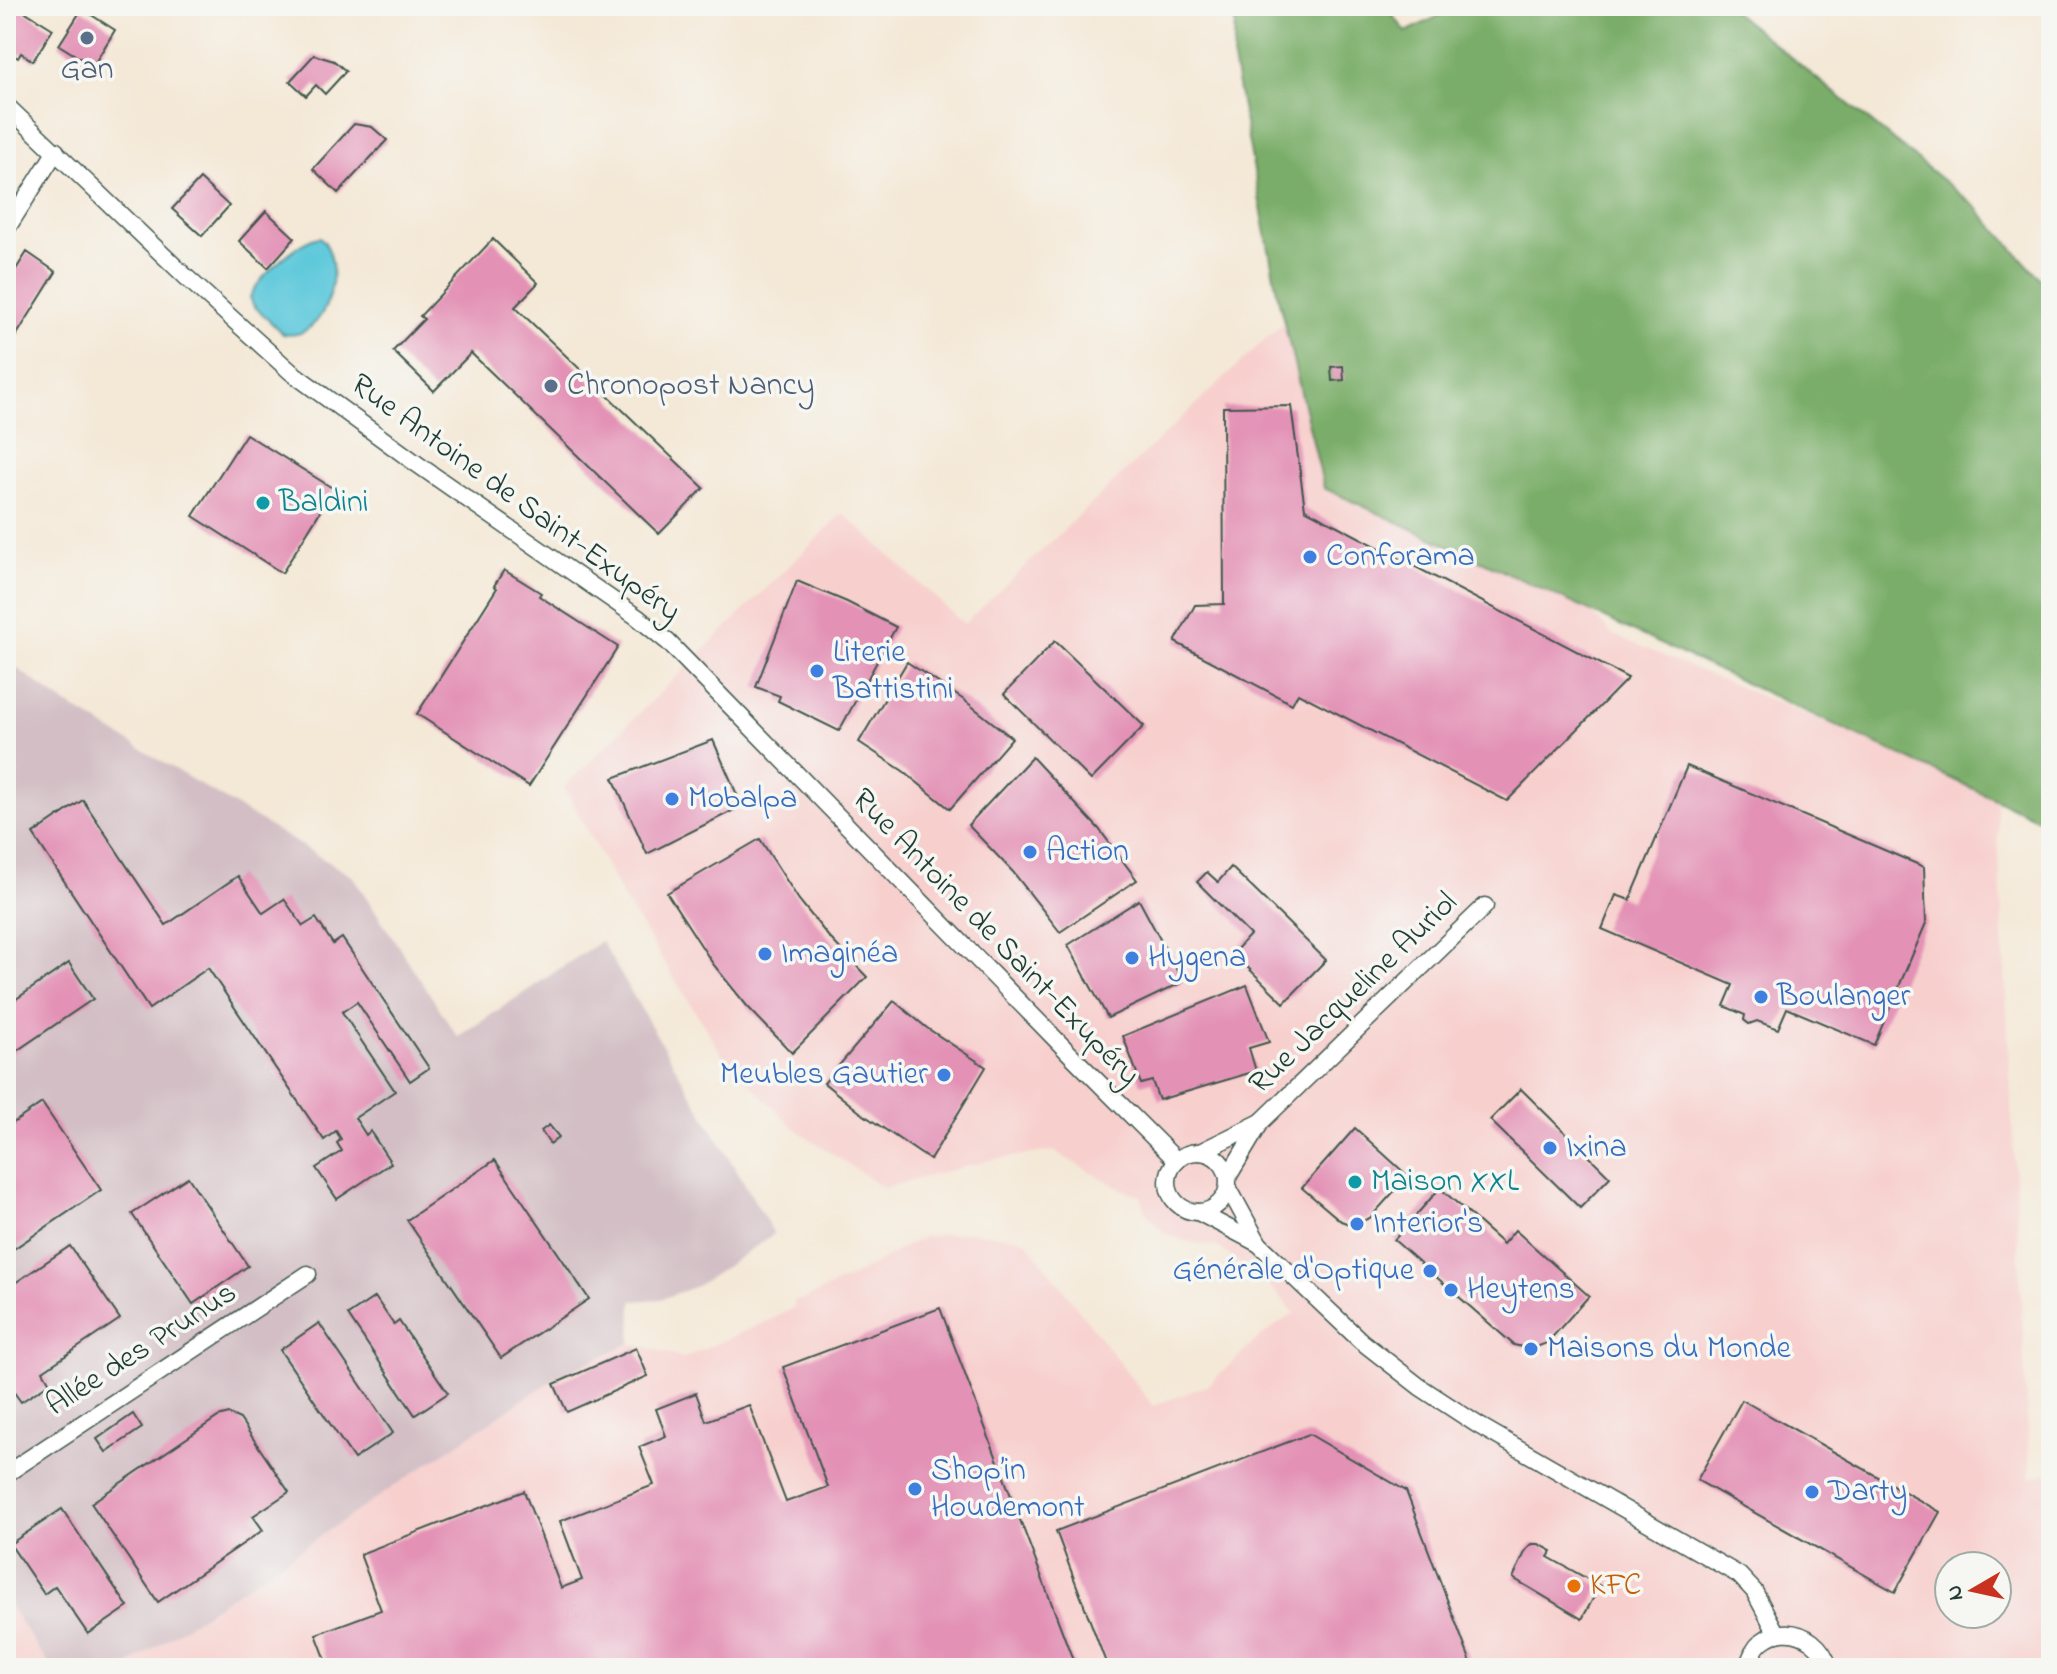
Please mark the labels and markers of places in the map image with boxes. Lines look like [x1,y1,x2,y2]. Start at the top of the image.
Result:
marker: Gan [78,29,96,47]
place label: Gan [60,47,114,94]
place label: Chronopost Nancy [567,363,815,410]
marker: Chronopost Nancy [542,377,560,395]
place label: Baldini [278,480,368,527]
marker: Baldini [254,494,272,512]
place label: Conforama [1326,534,1475,581]
marker: Conforama [1301,548,1319,566]
place label: Literie Battistini [832,630,953,714]
marker: Literie Battistini [808,662,826,680]
place label: Mobalpa [688,776,797,823]
marker: Mobalpa [663,790,681,808]
place label: Action [1046,829,1129,876]
marker: Action [1021,843,1039,861]
place label: Imaginéa [781,931,898,978]
place label: Hygena [1148,935,1246,982]
marker: Imaginéa [756,945,774,963]
marker: Hygena [1123,949,1141,967]
place label: Boulanger [1776,974,1911,1021]
marker: Boulanger [1752,988,1770,1006]
place label: Meubles Gautier [720,1052,928,1099]
marker: Meubles Gautier [935,1066,953,1084]
place label: Ixina [1566,1125,1627,1172]
marker: Ixina [1541,1139,1559,1157]
place label: Maison XXL [1371,1159,1519,1206]
marker: Maison XXL [1346,1173,1364,1191]
place label: Interior's [1373,1201,1483,1248]
marker: Interior's [1348,1215,1366,1233]
place label: Générale d'Optique [1172,1248,1415,1295]
marker: Générale d'Optique [1421,1262,1439,1280]
place label: Heytens [1467,1267,1575,1314]
marker: Heytens [1442,1281,1460,1299]
place label: Maisons du Monde [1547,1326,1791,1373]
marker: Maisons du Monde [1522,1340,1540,1358]
place label: Shop’in Houdemont [931,1448,1085,1532]
place label: Darty [1827,1469,1907,1516]
marker: Shop’in Houdemont [906,1480,924,1498]
marker: Darty [1803,1483,1821,1501]
place label: KFC [1590,1563,1641,1610]
marker: KFC [1565,1577,1583,1595]

